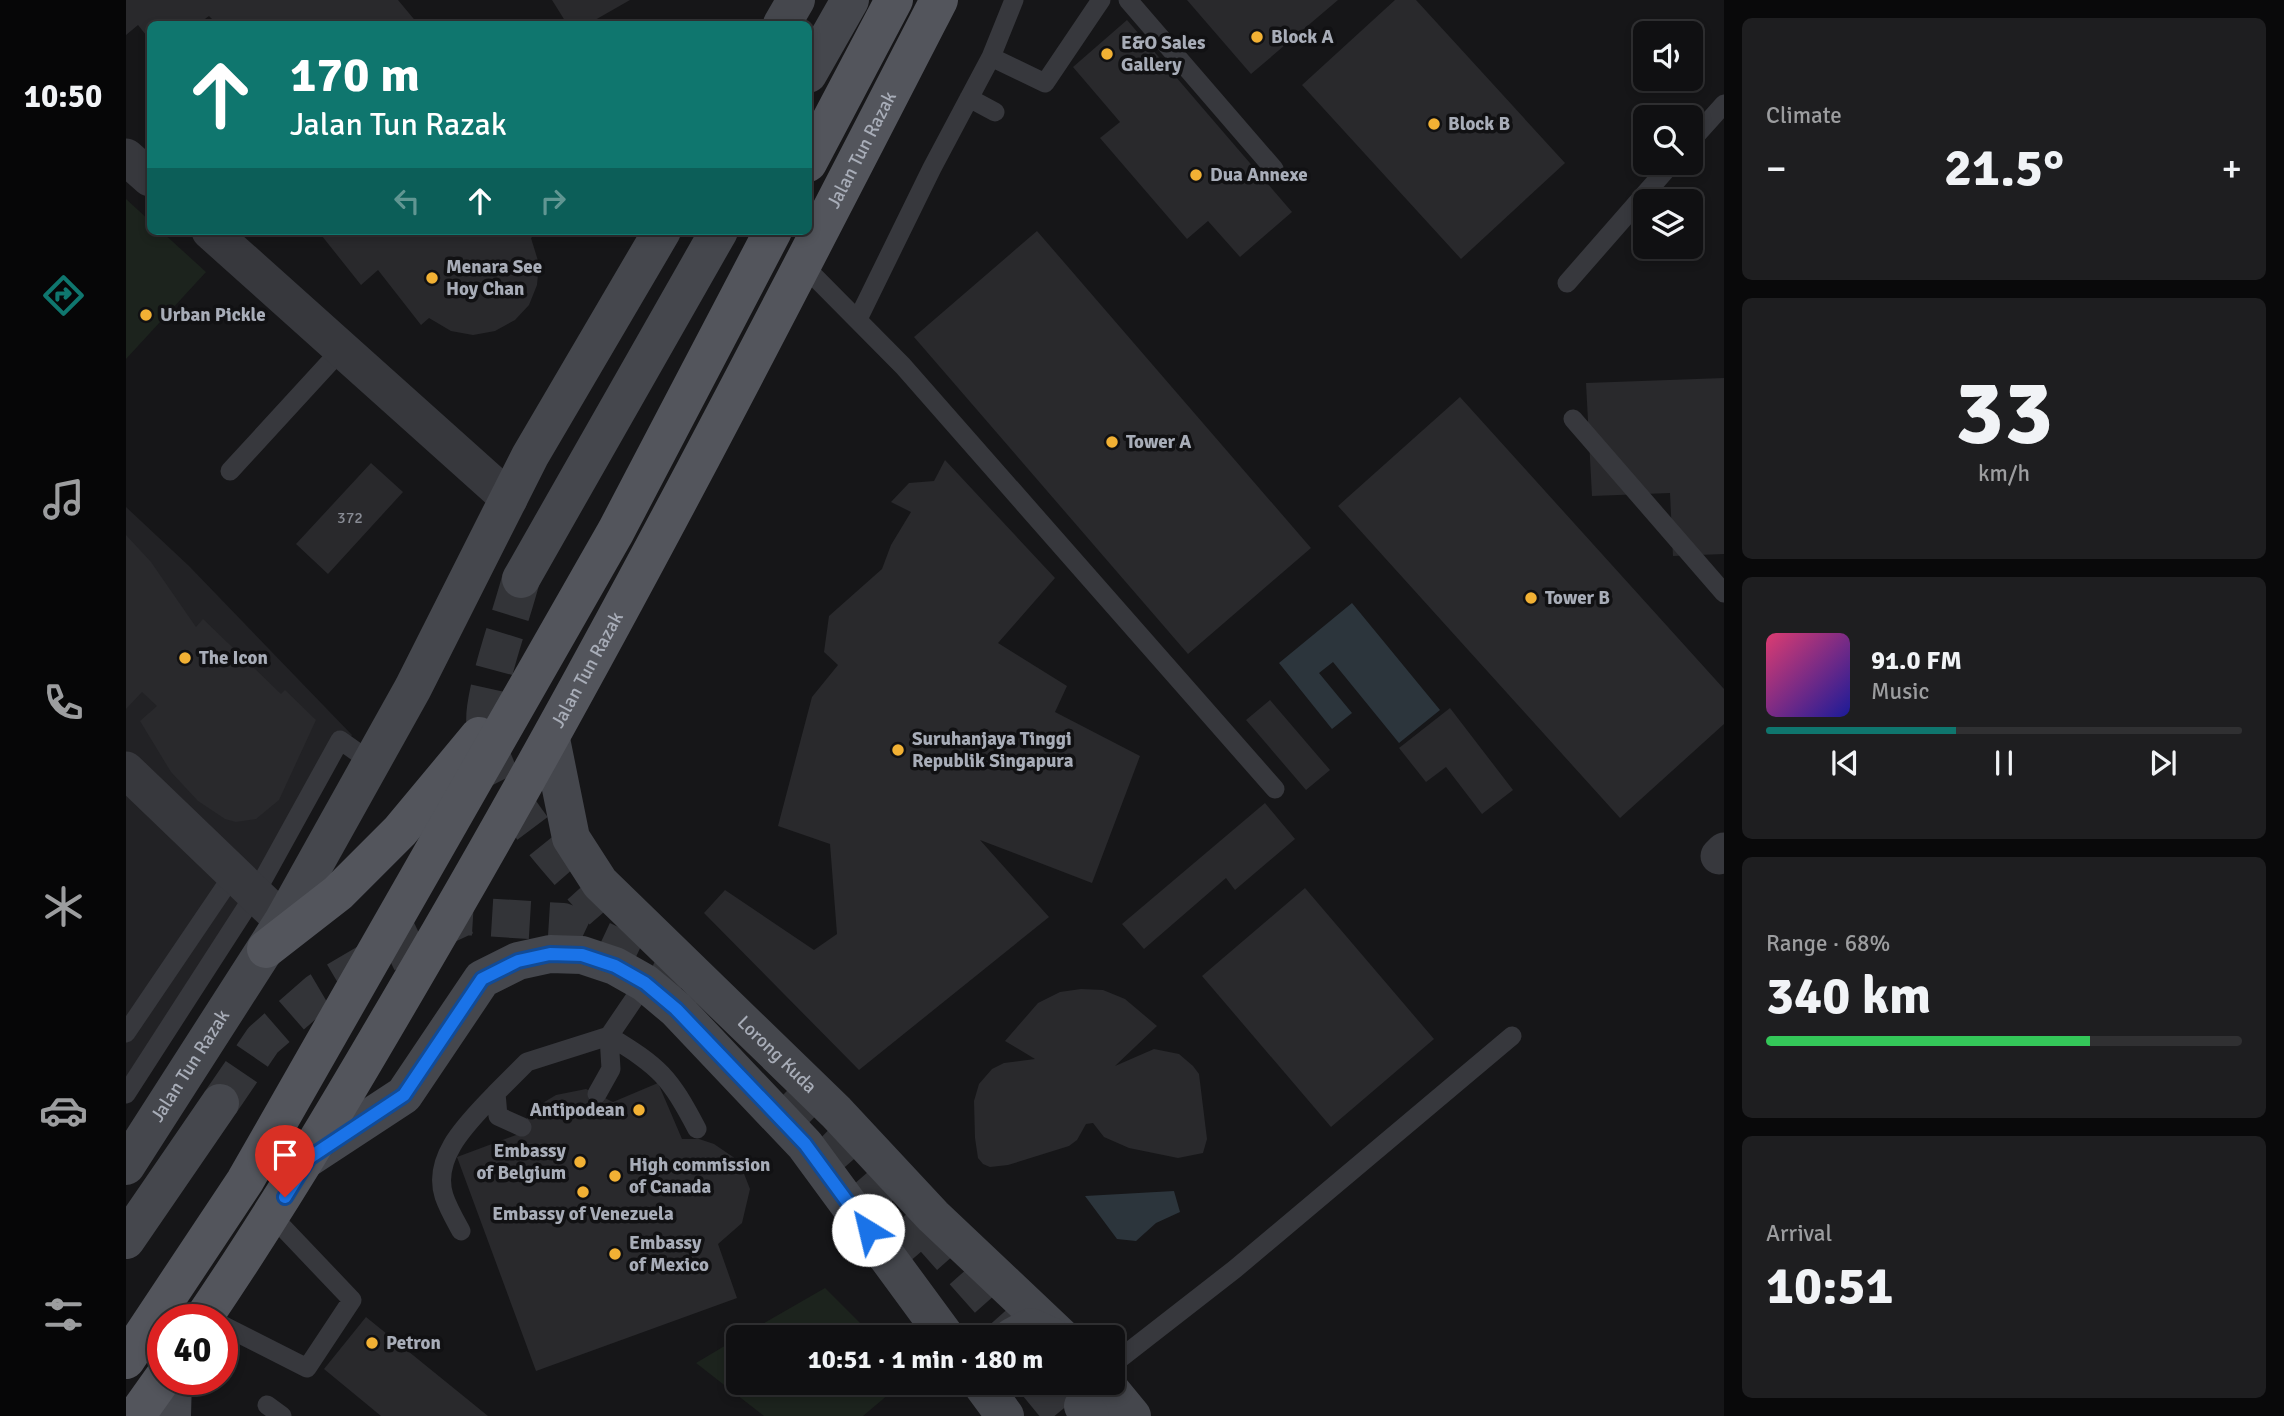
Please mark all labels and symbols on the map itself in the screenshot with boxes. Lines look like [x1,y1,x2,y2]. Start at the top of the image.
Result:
place label: Block A [1271,25,1334,49]
marker: Block A [1249,29,1265,45]
place label: E&O Sales Gallery [1121,31,1205,77]
marker: E&O Sales Gallery [1099,46,1115,62]
street label: Jalan Tun Razak [822,87,902,213]
place label: Block B [1448,112,1510,136]
marker: Block B [1426,116,1442,132]
place label: Dua Annexe [1210,163,1308,187]
marker: Dua Annexe [1188,167,1204,183]
place label: Menara See Hoy Chan [446,255,542,301]
marker: Menara See Hoy Chan [424,270,440,286]
place label: Urban Pickle [160,303,266,327]
marker: Urban Pickle [138,307,154,323]
place label: Tower A [1126,430,1191,454]
marker: Tower A [1104,434,1120,450]
house number: 372 [337,508,363,528]
place label: Tower B [1545,586,1610,610]
marker: Tower B [1523,590,1539,606]
street label: Jalan Tun Razak [546,607,629,732]
place label: The Icon [199,646,268,670]
marker: The Icon [177,650,193,666]
place label: Suruhanjaya Tinggi Republik Singapura [912,727,1074,773]
marker: Suruhanjaya Tinggi Republik Singapura [890,742,906,758]
street label: Jalan Tun Razak [145,1005,235,1127]
street label: Lorong Kuda [732,1011,822,1099]
place label: Antipodean [530,1098,625,1122]
marker: Antipodean [631,1102,647,1118]
pin [255,1125,315,1197]
place label: Embassy of Belgium [476,1139,567,1185]
place label: High commission of Canada [629,1153,770,1199]
marker: Embassy of Belgium [572,1154,588,1170]
marker: High commission of Canada [607,1168,623,1184]
marker: Embassy of Venezuela [575,1184,591,1200]
position arrow [831,1193,905,1267]
place label: Embassy of Venezuela [492,1202,674,1226]
place label: Embassy of Mexico [629,1231,709,1277]
marker: Embassy of Mexico [607,1246,623,1262]
speed limit sign: 40 [147,1304,238,1395]
place label: Petron [386,1331,441,1355]
marker: Petron [364,1335,380,1351]

